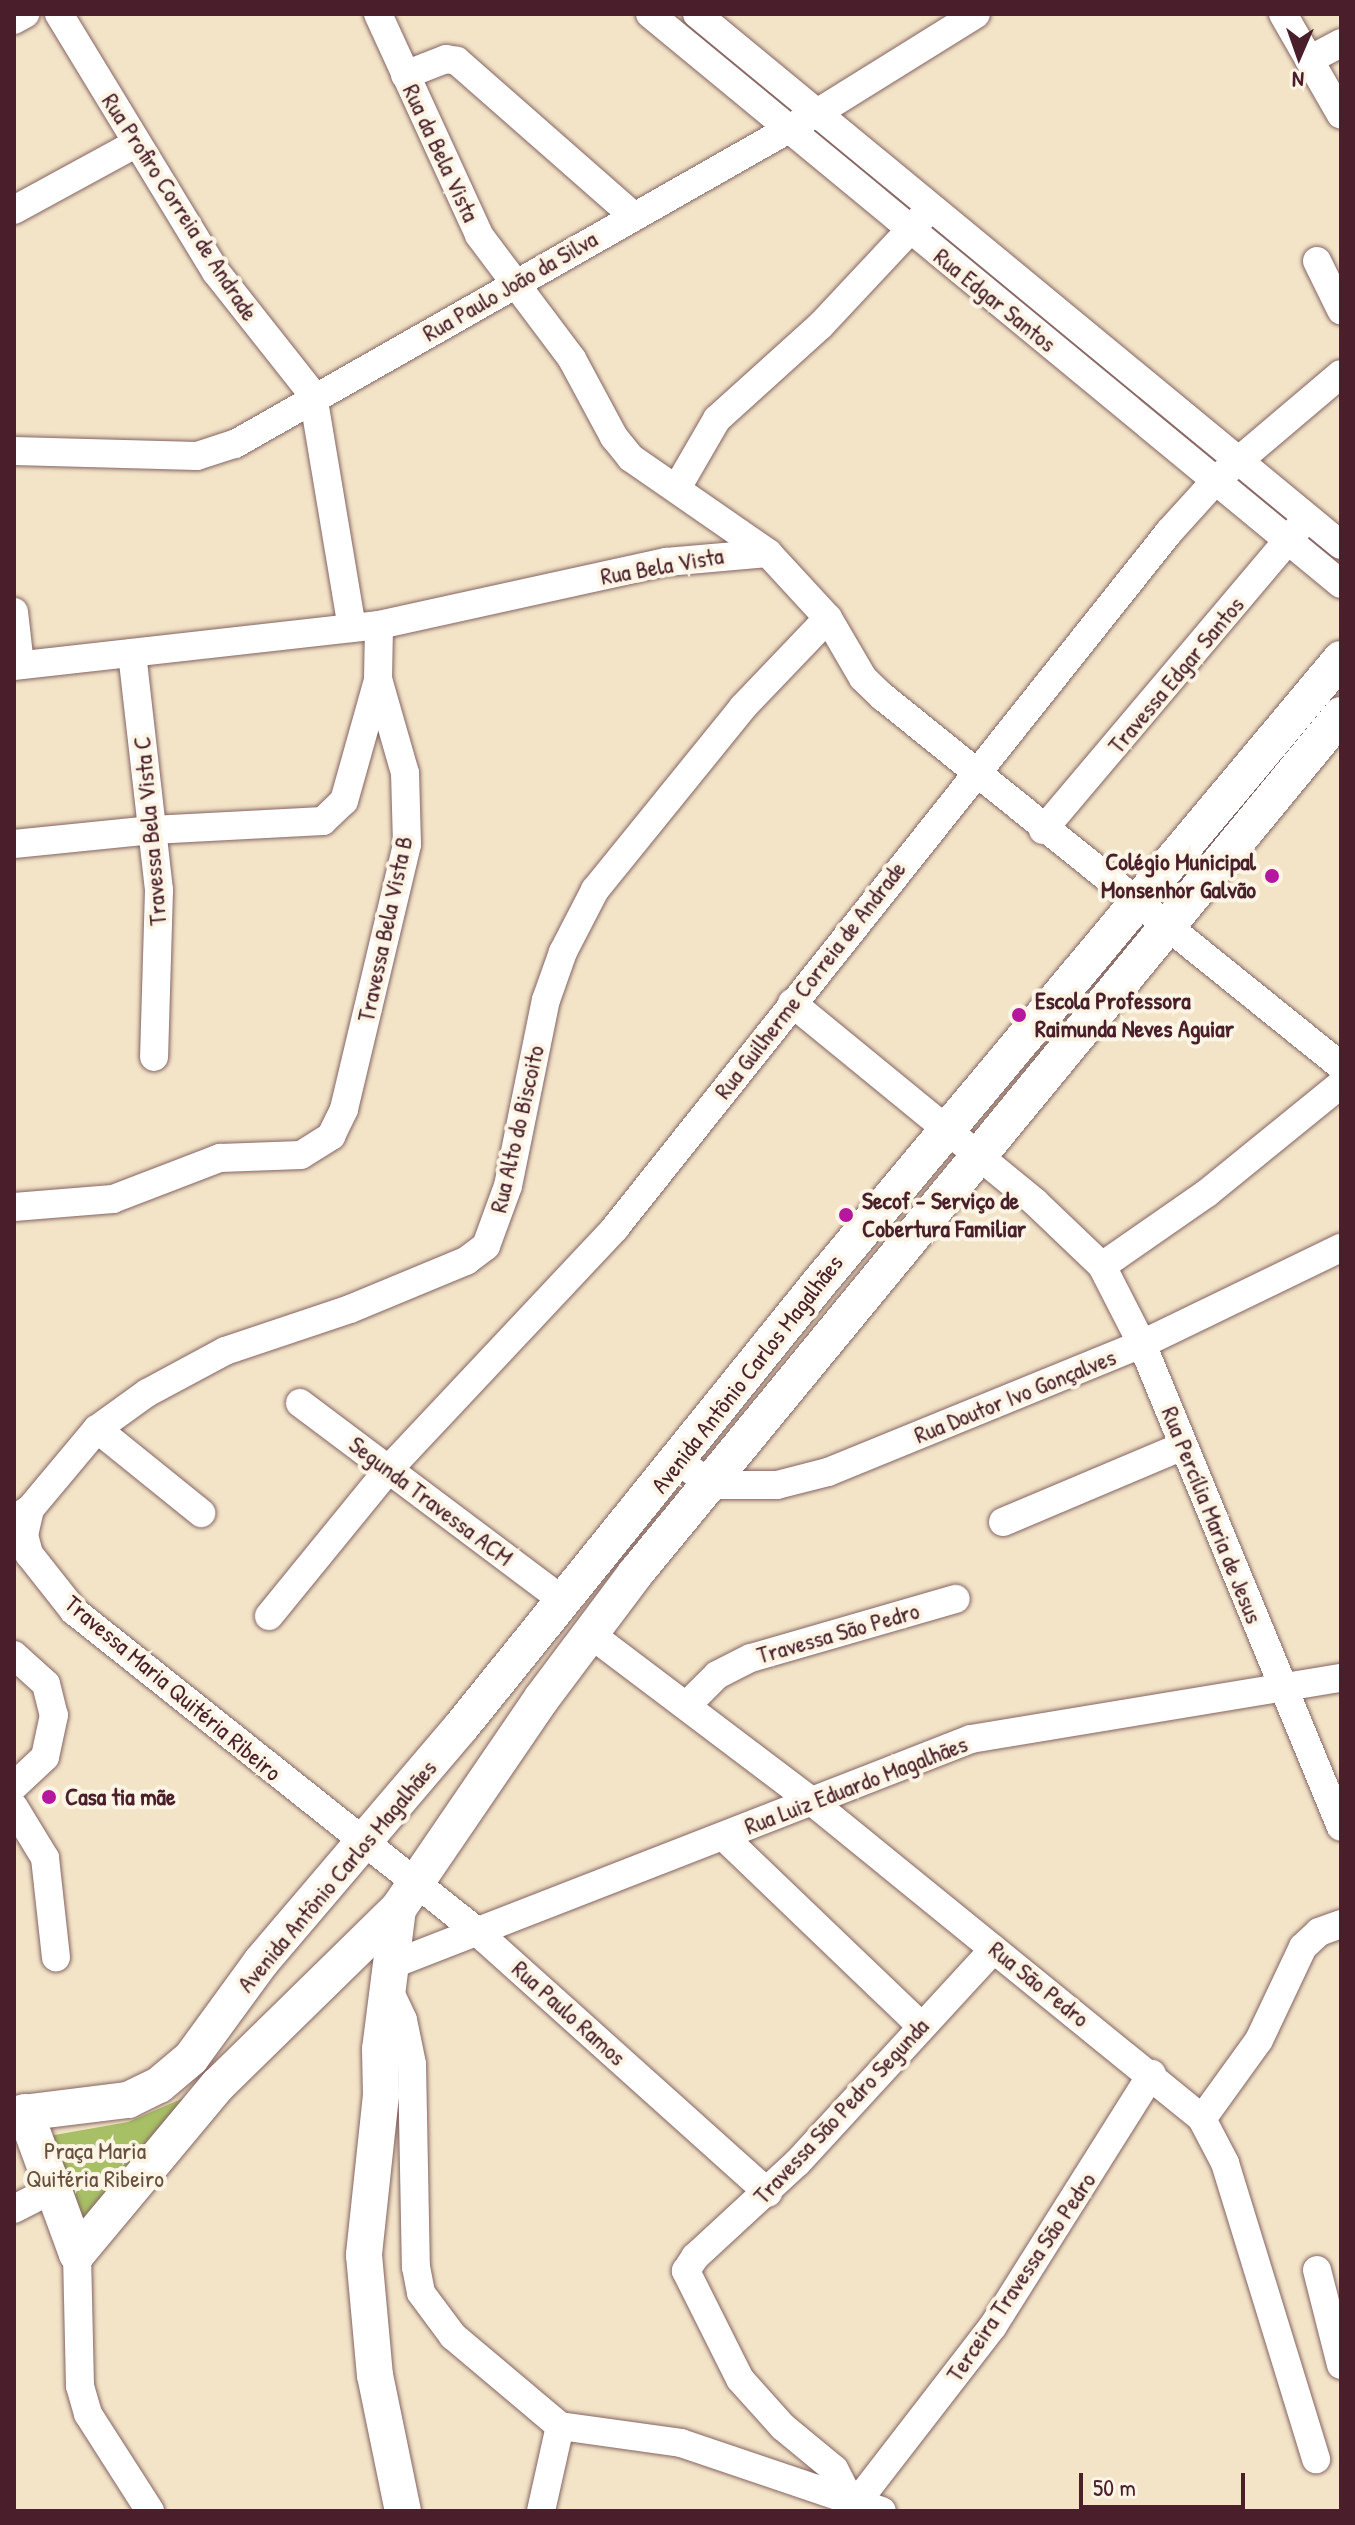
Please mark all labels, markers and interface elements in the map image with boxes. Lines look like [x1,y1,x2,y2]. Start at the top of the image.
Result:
north arrow [1259,16,1339,96]
text: N [1292,65,1305,95]
street label: Rua da Bela Vista [397,80,485,226]
street label: Rua Profiro Correia de Andrade [96,88,264,326]
street label: Rua Paulo João da Silva [418,224,602,348]
street label: Rua Edgar Santos [928,242,1062,358]
street label: Rua Bela Vista [598,541,726,591]
street label: Travessa Edgar Santos [1102,591,1250,759]
street label: Travessa Bela Vista C [127,735,173,927]
street label: Travessa Bela Vista B [351,834,419,1024]
place label: Colégio Municipal Monsenhor Galvão [1101,848,1256,904]
street label: Rua Guilherme Correia de Andrade [708,855,912,1105]
marker: Colégio Municipal Monsenhor Galvão [1263,867,1281,885]
place label: Escola Professora Raimunda Neves Aguiar [1035,987,1234,1043]
marker: Escola Professora Raimunda Neves Aguiar [1010,1006,1028,1024]
street label: Rua Alto do Biscoito [484,1043,550,1215]
place label: Secof - Serviço de Cobertura Familiar [862,1187,1026,1243]
marker: Secof - Serviço de Cobertura Familiar [837,1206,855,1224]
street label: Avenida Antônio Carlos Magalhães [645,1249,849,1499]
street label: Rua Doutor Ivo Gonçalves [910,1342,1120,1450]
street label: Rua Percília Maria de Jesus [1155,1402,1269,1628]
street label: Segunda Travessa ACM [343,1430,519,1572]
street label: Travessa Maria Quitéria Ribeiro [59,1589,287,1787]
street label: Travessa São Pedro [754,1596,922,1670]
street label: Rua Luiz Eduardo Magalhães [741,1729,971,1841]
street label: Avenida Antônio Carlos Magalhães [231,1754,443,1998]
place label: Casa tia mãe [65,1783,176,1811]
marker: Casa tia mãe [40,1788,58,1806]
street label: Rua São Pedro [983,1935,1095,2033]
street label: Rua Paulo Ramos [506,1954,632,2072]
street label: Travessa São Pedro Segunda [747,2012,935,2210]
park label: Praça Maria Quitéria Ribeiro [26,2137,164,2193]
street label: Terceira Travessa São Pedro [940,2167,1102,2387]
scale bar [1083,2457,1249,2507]
text: 50 m [1093,2471,1136,2503]

